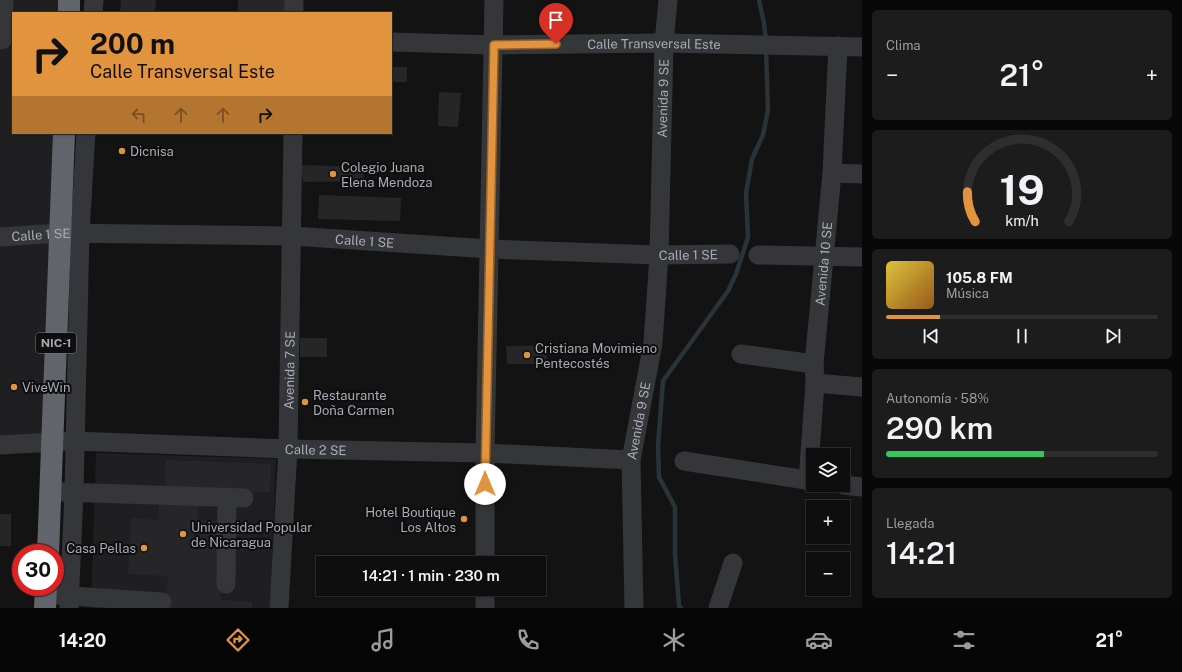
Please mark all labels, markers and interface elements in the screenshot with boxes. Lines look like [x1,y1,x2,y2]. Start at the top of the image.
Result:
pin [539,3,573,44]
icon: arrive [545,9,567,31]
text: 200 m [90,27,175,60]
icon: right [24,28,76,80]
street label: Calle Transversal Este [587,35,721,52]
text: Clima [886,38,921,53]
text: 21° [999,57,1045,93]
street label: Avenida 9 SE [654,59,671,138]
text: Calle Transversal Este [90,61,275,82]
text: − [886,62,898,88]
text: + [1146,62,1158,88]
icon: left [128,104,150,126]
icon: ahead [170,104,192,126]
icon: ahead [212,104,234,126]
icon: right [254,104,276,126]
place label: Dicnisa [130,144,174,159]
marker: Dicnisa [117,146,127,156]
place label: Colegio Juana Elena Mendoza [341,160,432,190]
text: 19 [999,165,1045,214]
marker: Colegio Juana Elena Mendoza [328,169,338,179]
text: km/h [1005,212,1039,229]
street label: Avenida 10 SE [812,221,835,306]
street label: Calle 1 SE [11,225,71,244]
street label: Calle 1 SE [335,231,395,250]
street label: Calle 1 SE [659,247,718,263]
text: 105.8 FM [946,269,1013,286]
text: Música [946,286,989,301]
icon: previous [920,325,942,347]
icon: pause [1011,325,1033,347]
icon: next [1102,325,1124,347]
street label: Avenida 7 SE [281,331,297,410]
road number: NIC-1 [36,333,76,353]
place label: Cristiana Movimieno Pentecostés [535,341,657,371]
marker: Cristiana Movimieno Pentecostés [522,350,532,360]
place label: ViveWin [22,380,70,395]
street label: Avenida 9 SE [624,380,653,461]
marker: ViveWin [9,382,19,392]
place label: Restaurante Doña Carmen [313,388,394,418]
text: Autonomía · 58% [886,391,989,406]
marker: Restaurante Doña Carmen [300,397,310,407]
text: 290 km [886,410,993,446]
street label: Calle 2 SE [285,441,347,458]
map controls [806,448,850,596]
button: layers [806,448,850,492]
position arrow [464,463,506,505]
button: + [806,500,850,544]
place label: Hotel Boutique Los Altos [365,505,456,535]
marker: Hotel Boutique Los Altos [459,514,469,524]
text: Llegada [886,516,934,531]
place label: Universidad Popular de Nicaragua [191,520,312,550]
marker: Universidad Popular de Nicaragua [178,529,188,539]
text: 14:21 [886,535,957,571]
place label: Casa Pellas [66,541,136,556]
marker: Casa Pellas [139,543,149,553]
speed limit sign: 30 [12,544,64,596]
button: − [806,552,850,596]
text: 14:21 · 1 min · 230 m [362,567,500,584]
icon: directions [224,626,252,654]
icon: music [369,626,397,654]
icon: phone [514,626,542,654]
icon: climate [660,626,688,654]
icon: car [805,626,833,654]
icon: filters [950,626,978,654]
text: 14:20 [59,630,106,651]
text: 21° [1096,630,1123,651]

